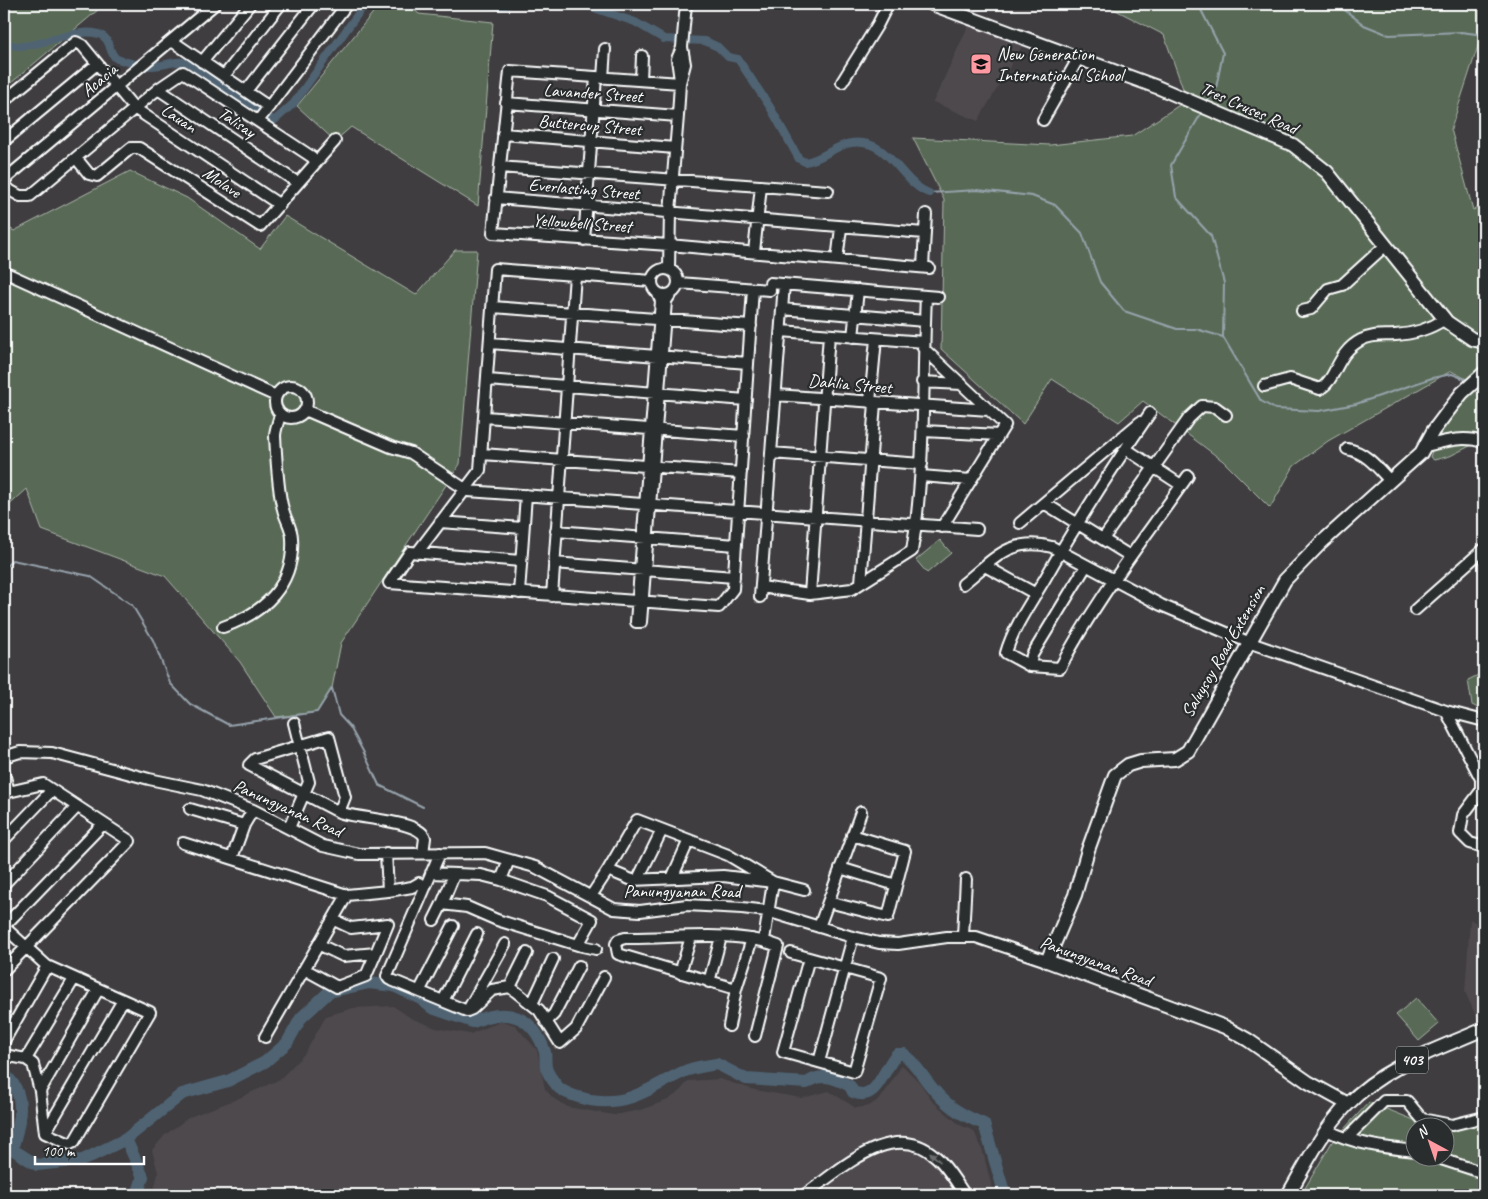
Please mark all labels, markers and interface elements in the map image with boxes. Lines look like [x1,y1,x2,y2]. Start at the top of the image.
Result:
place label: New Generation International School [997,43,1126,86]
school or university icon: New Generation International School [969,52,993,76]
street label: Acacia [76,58,123,101]
street label: Tres Cruses Road [1197,77,1304,140]
street label: Lavander Street [543,79,645,108]
street label: Lauan [157,99,202,138]
street label: Talisay [214,102,262,143]
street label: Buttercup Street [538,110,644,141]
street label: Molave [199,161,246,203]
street label: Everlasting Street [528,173,642,205]
street label: Yellowbell Street [532,209,635,238]
street label: Dahlia Street [807,369,895,399]
street label: Saluysoy Road Extension [1176,580,1270,721]
street label: Panungyanan Road [230,774,349,843]
street label: Panungyanan Road [624,880,743,902]
street label: Panungyanan Road [1037,931,1157,992]
road number: 403 [1396,1046,1428,1074]
north arrow [1406,1116,1456,1166]
text: N [1413,1122,1433,1142]
scale bar [35,1134,144,1166]
text: 100 m [42,1142,76,1161]
one-way arrow [930,1151,942,1163]

